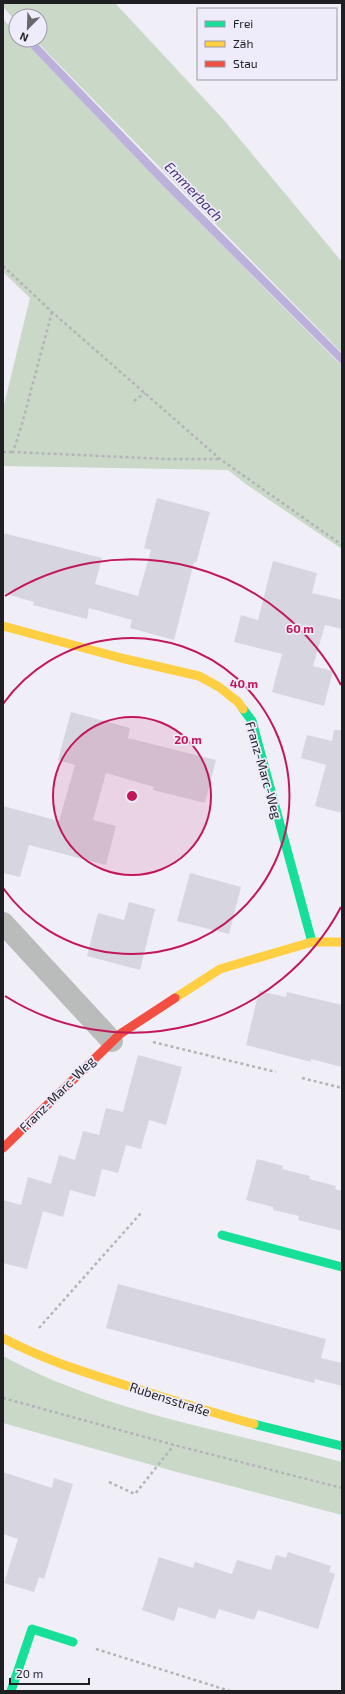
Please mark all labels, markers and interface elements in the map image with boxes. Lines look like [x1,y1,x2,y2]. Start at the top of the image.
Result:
north arrow [8,8,48,48]
legend [197,8,337,80]
text: Frei [233,16,253,30]
text: N [18,30,30,45]
text: Zäh [233,36,253,50]
text: Stau [233,56,258,70]
water label: Emmerbach [161,158,227,224]
text: 60 m [286,621,314,635]
text: 40 m [230,676,258,690]
street label: Franz-Marc-Weg [242,719,286,821]
text: 20 m [174,732,202,746]
centre of rings [125,789,139,803]
street label: Franz-Marc-Weg [16,1053,98,1135]
street label: Rubensstraße [128,1378,212,1420]
scale bar [10,1660,89,1686]
text: 20 m [16,1666,43,1680]

